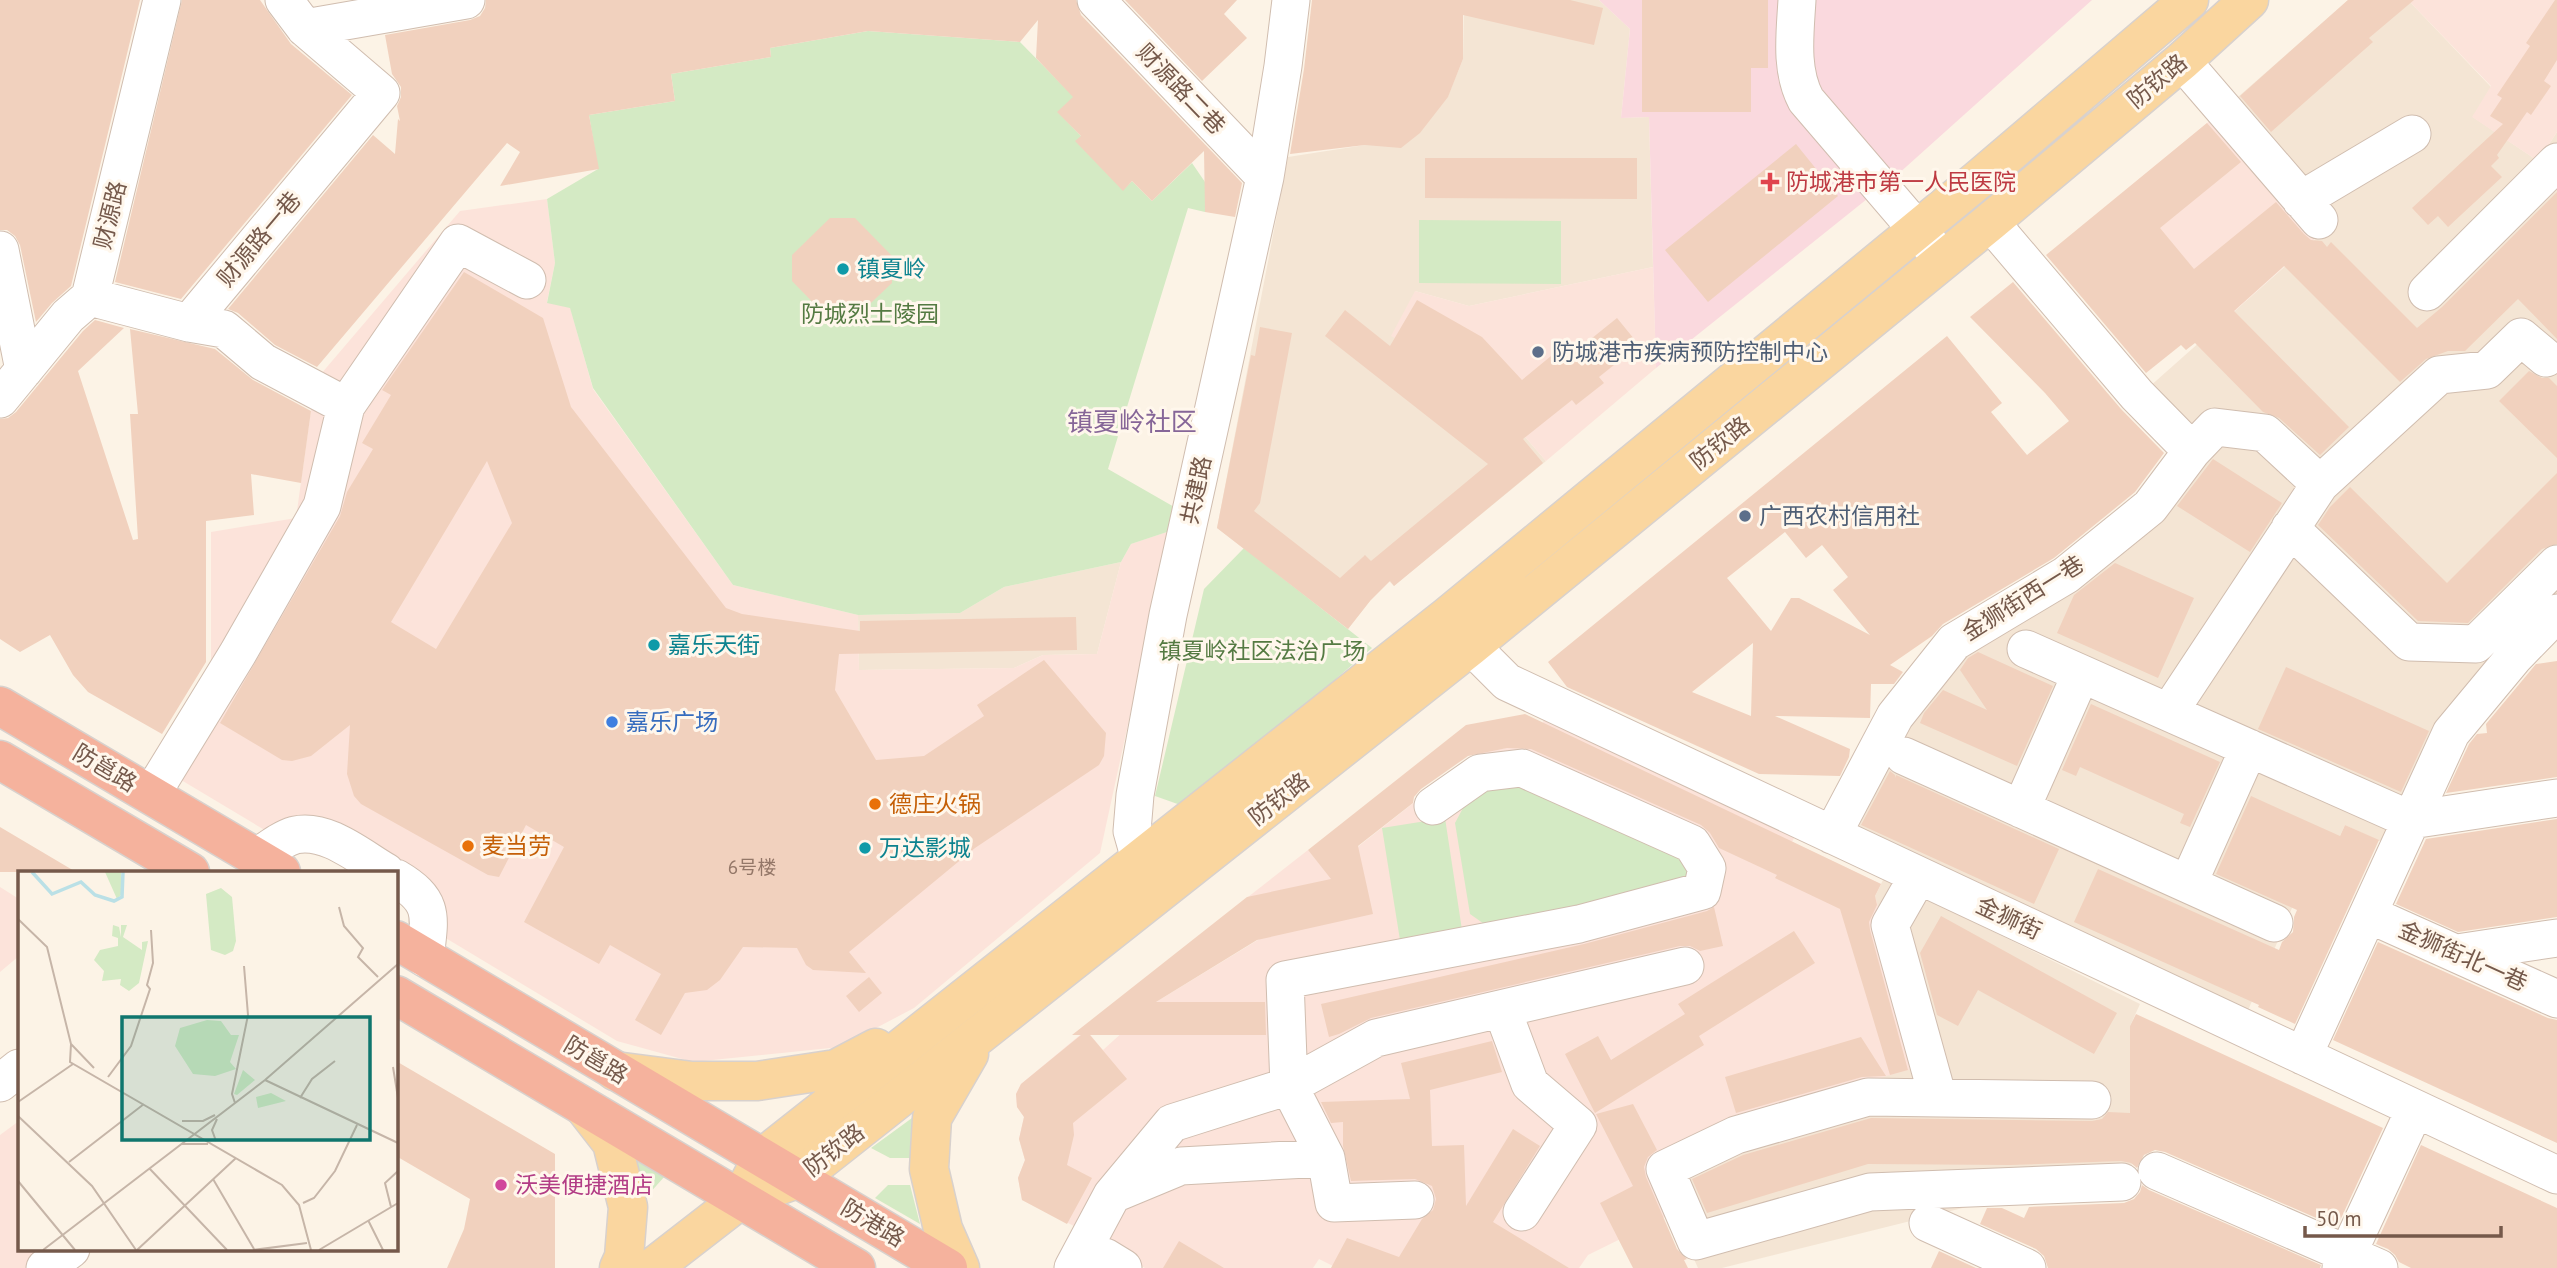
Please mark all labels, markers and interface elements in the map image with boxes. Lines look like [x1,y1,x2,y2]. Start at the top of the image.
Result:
street label: 财源路二巷 [1131,37,1232,140]
street label: 防钦路 [2121,47,2192,114]
place label: 防城港市第一人民医院 [1786,167,2016,196]
marker: 防城港市第一人民医院 [1760,172,1780,192]
street label: 财源路 [87,178,132,252]
street label: 财源路一巷 [211,185,307,292]
place label: 镇夏岭 [857,254,926,283]
marker: 镇夏岭 [835,261,851,277]
park label: 防城烈士陵园 [801,299,939,328]
place label: 防城港市疾病预防控制中心 [1552,337,1828,366]
marker: 防城港市疾病预防控制中心 [1530,344,1546,360]
district label: 镇夏岭社区 [1067,405,1197,438]
street label: 防钦路 [1684,410,1756,476]
street label: 共建路 [1174,453,1217,527]
place label: 广西农村信用社 [1759,501,1920,530]
marker: 广西农村信用社 [1737,508,1753,524]
street label: 金狮街西一巷 [1957,549,2089,646]
place label: 嘉乐天街 [668,630,760,659]
park label: 镇夏岭社区法治广场 [1159,636,1366,665]
marker: 嘉乐天街 [646,637,662,653]
place label: 嘉乐广场 [626,707,718,736]
marker: 嘉乐广场 [604,714,620,730]
street label: 防邕路 [68,737,142,798]
street label: 防钦路 [1243,766,1315,831]
place label: 德庄火锅 [889,789,981,818]
marker: 德庄火锅 [867,796,883,812]
place label: 麦当劳 [482,831,551,860]
place label: 万达影城 [879,833,971,862]
marker: 麦当劳 [460,838,476,854]
marker: 万达影城 [857,840,873,856]
house number: 6号楼 [728,855,776,879]
inset map [18,871,397,1250]
street label: 金狮街 [1972,890,2047,945]
street label: 金狮街北一巷 [2394,914,2532,997]
street label: 防邕路 [559,1029,633,1090]
street label: 防钦路 [798,1117,870,1182]
place label: 沃美便捷酒店 [515,1170,653,1199]
marker: 沃美便捷酒店 [493,1177,509,1193]
street label: 防港路 [836,1192,910,1253]
scale bar [2305,1194,2501,1238]
text: 50 m [2316,1205,2362,1232]

